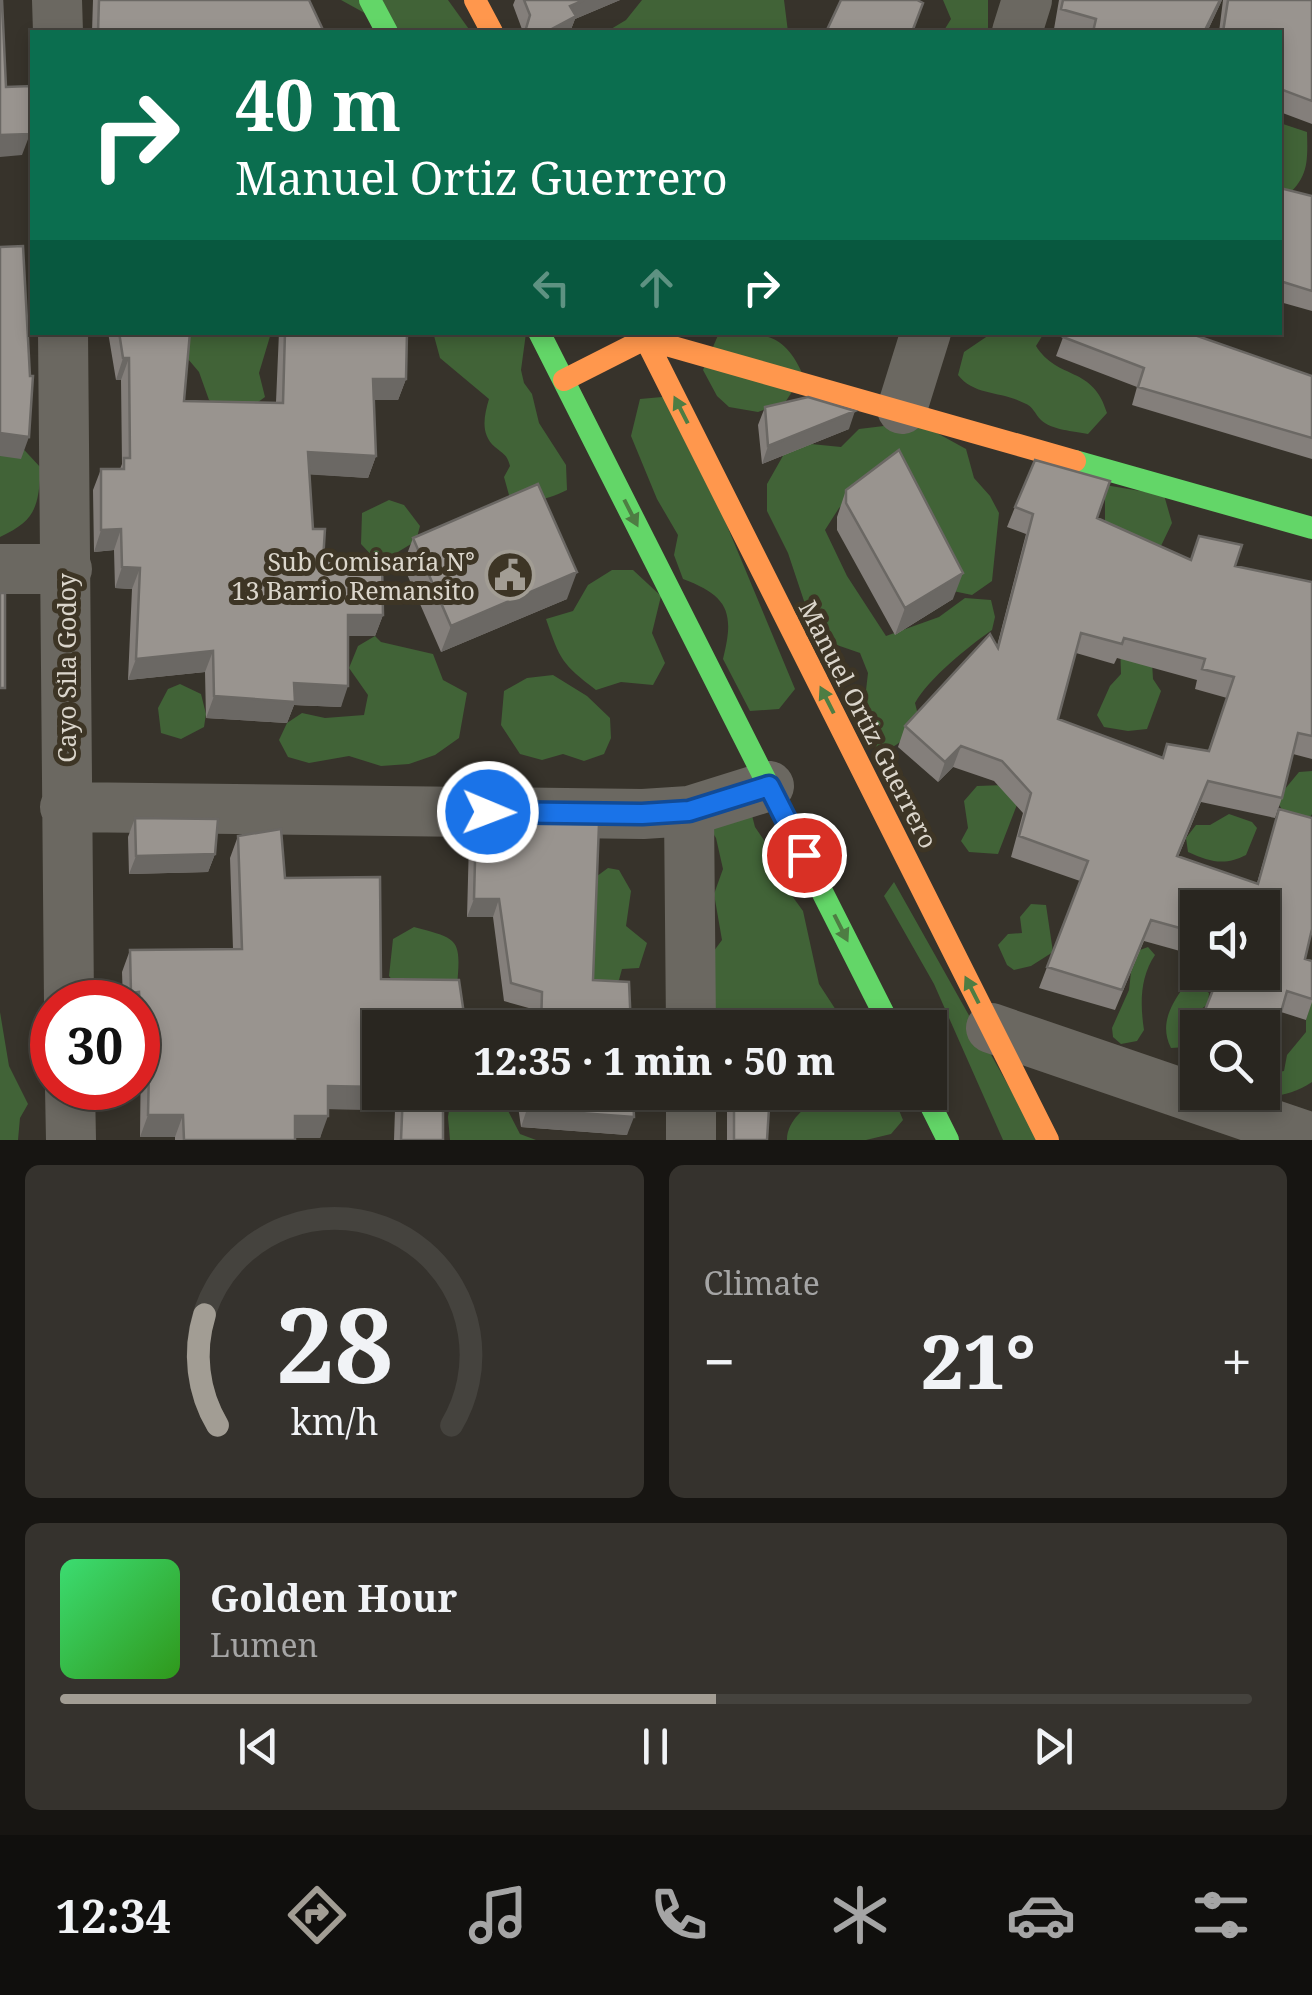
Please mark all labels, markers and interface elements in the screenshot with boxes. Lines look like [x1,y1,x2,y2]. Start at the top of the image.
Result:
text: 40 m [235,56,401,152]
icon: right [70,70,200,200]
text: Manuel Ortiz Guerrero [235,147,728,208]
icon: left [524,260,579,315]
icon: ahead [629,260,684,315]
icon: right [734,260,789,315]
one-way arrow [673,395,690,424]
one-way arrow [622,499,639,528]
place label: Sub Comisaría N° 13 Barrio Remansito [232,544,475,607]
public building icon: Sub Comisaría N° 13 Barrio Remansito [484,549,536,601]
street label: Cayo Sila Godoy [49,572,83,763]
street label: Manuel Ortiz Guerrero [792,594,946,854]
one-way arrow [818,685,835,714]
position arrow [436,760,540,864]
pin [762,813,847,898]
icon: arrive [777,828,832,883]
map controls [1180,890,1280,1110]
button: sound [1180,890,1280,990]
one-way arrow [832,914,849,943]
one-way arrow [964,976,981,1005]
speed limit sign: 30 [30,980,160,1110]
button: search [1180,1010,1280,1110]
text: 12:35 · 1 min · 50 m [474,1034,835,1086]
text: Climate [704,1261,820,1304]
text: 28 [275,1272,393,1413]
text: 21° [921,1309,1036,1411]
text: − [704,1323,735,1398]
text: + [1221,1323,1252,1398]
text: km/h [290,1397,378,1445]
text: Golden Hour [210,1571,457,1623]
text: Lumen [210,1623,318,1666]
icon: previous [231,1719,286,1774]
icon: pause [628,1719,683,1774]
icon: next [1026,1719,1081,1774]
icon: directions [282,1880,352,1950]
icon: music [463,1880,533,1950]
icon: phone [644,1880,714,1950]
icon: climate [825,1880,895,1950]
icon: car [1006,1880,1076,1950]
icon: filters [1186,1880,1256,1950]
text: 12:34 [55,1885,171,1946]

